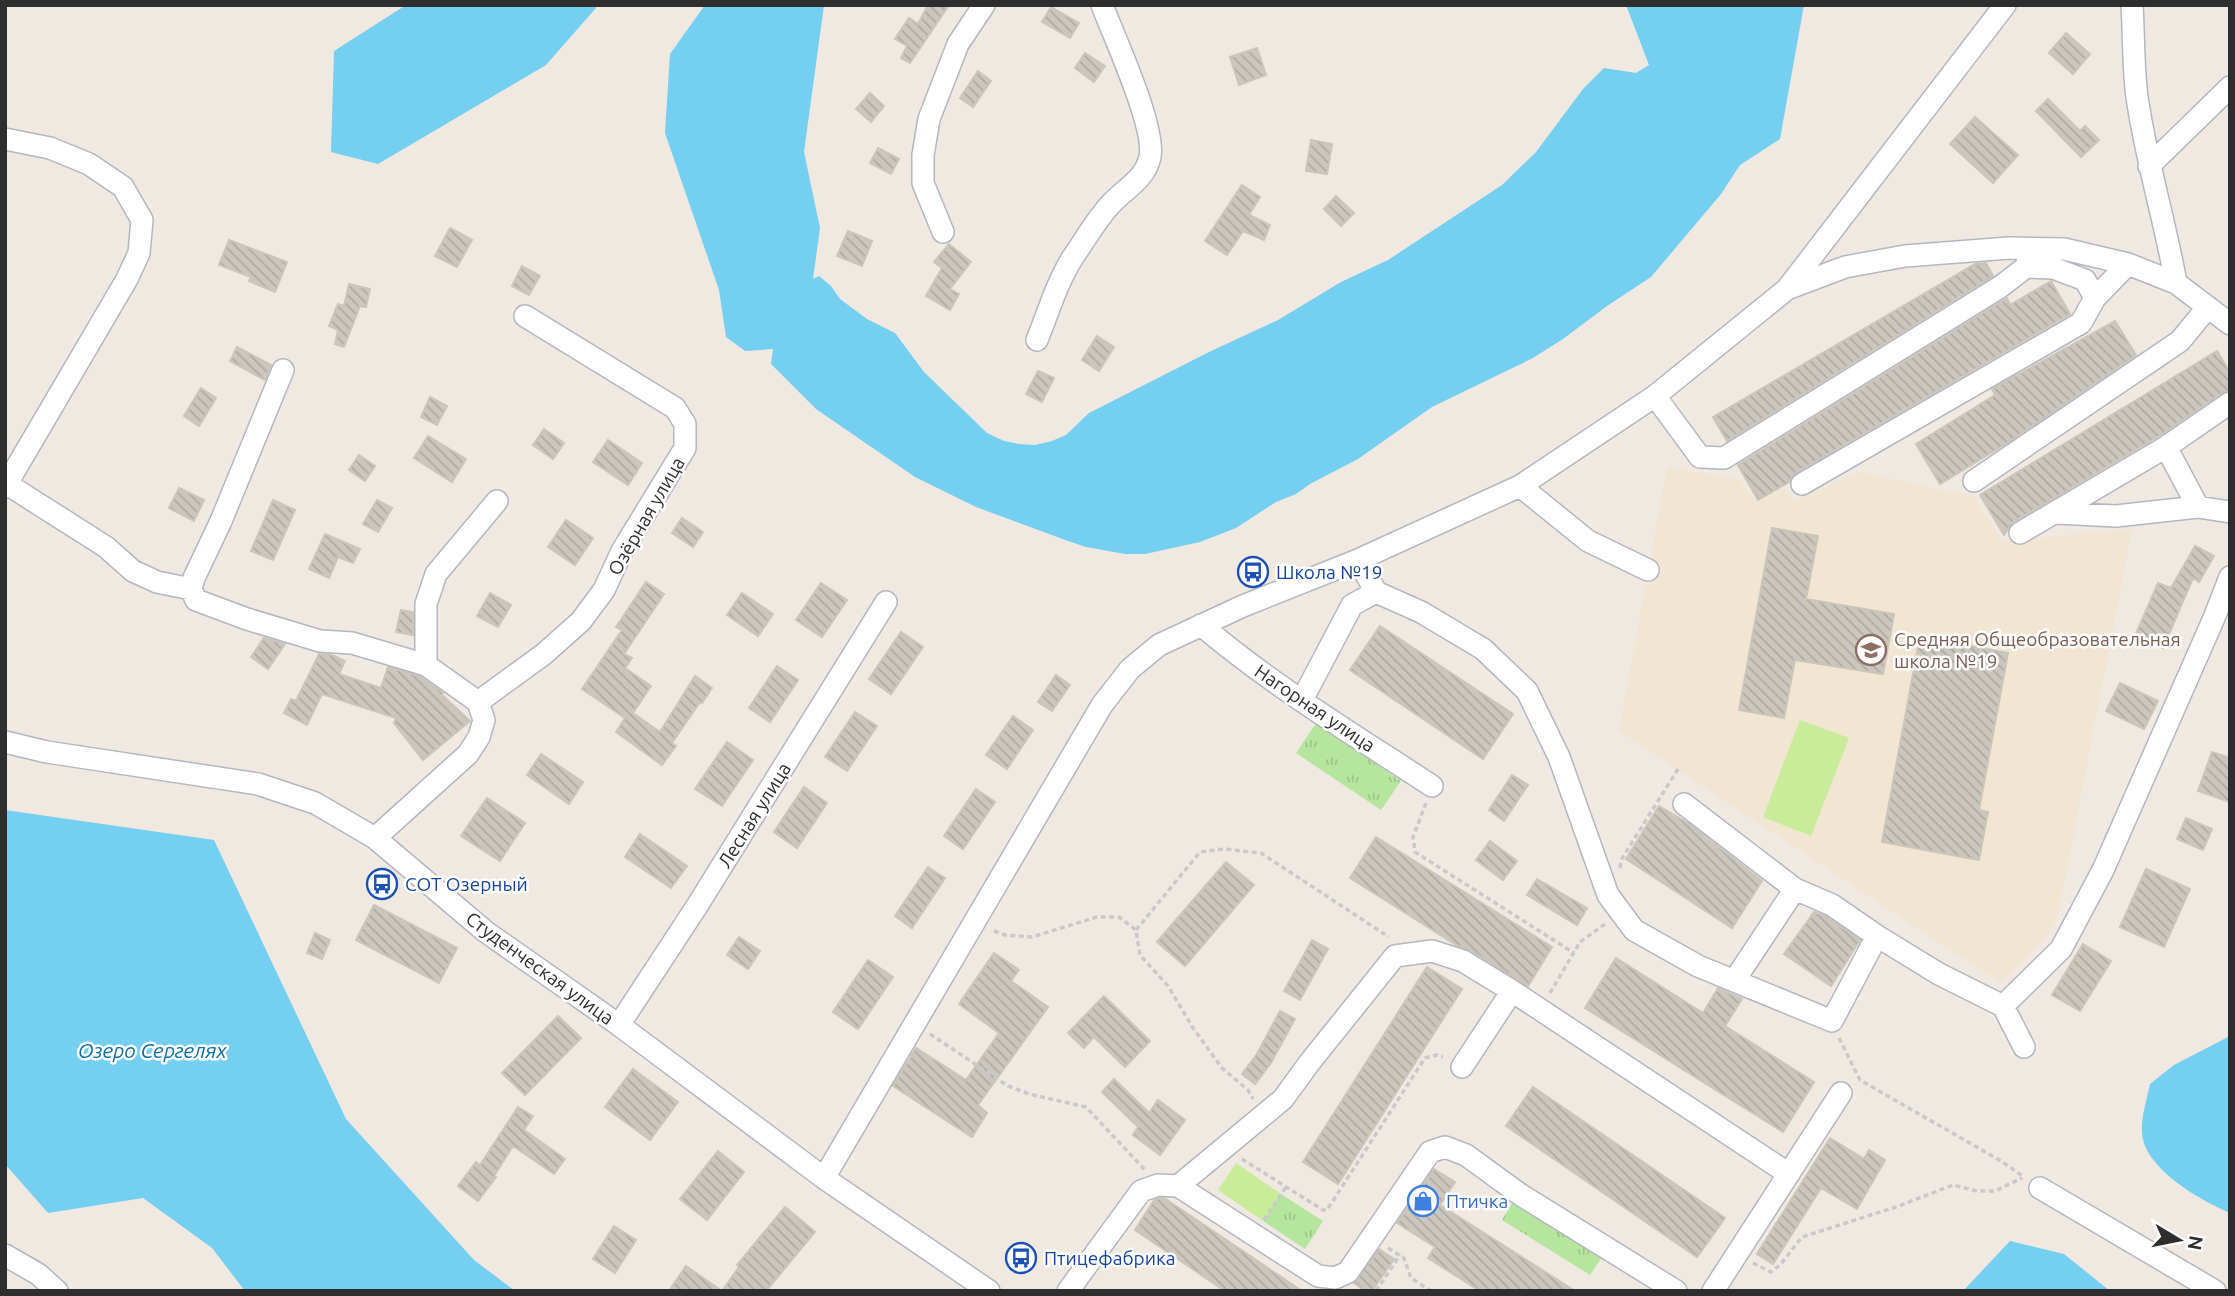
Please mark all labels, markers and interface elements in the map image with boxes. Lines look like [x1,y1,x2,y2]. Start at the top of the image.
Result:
street label: Озёрная улица [603,453,689,579]
bus stop icon: Школа №19 [1236,555,1270,589]
place label: Школа №19 [1276,561,1383,583]
place label: Средняя Общеобразовательная школа №19 [1894,628,2181,672]
school or university icon: Средняя Общеобразовательная школа №19 [1854,633,1888,667]
street label: Нагорная улица [1251,660,1379,756]
street label: Лесная улица [713,758,795,872]
bus stop icon: СОТ Озерный [365,867,399,901]
place label: СОТ Озерный [405,873,528,895]
street label: Студенческая улица [462,907,618,1029]
water label: Озеро Сергелях [78,1038,227,1062]
shop icon: Птичка [1406,1184,1440,1218]
place label: Птичка [1446,1190,1508,1212]
north arrow [2144,1205,2214,1275]
text: N [2184,1234,2208,1252]
bus stop icon: Птицефабрика [1004,1241,1038,1275]
place label: Птицефабрика [1044,1247,1176,1269]

